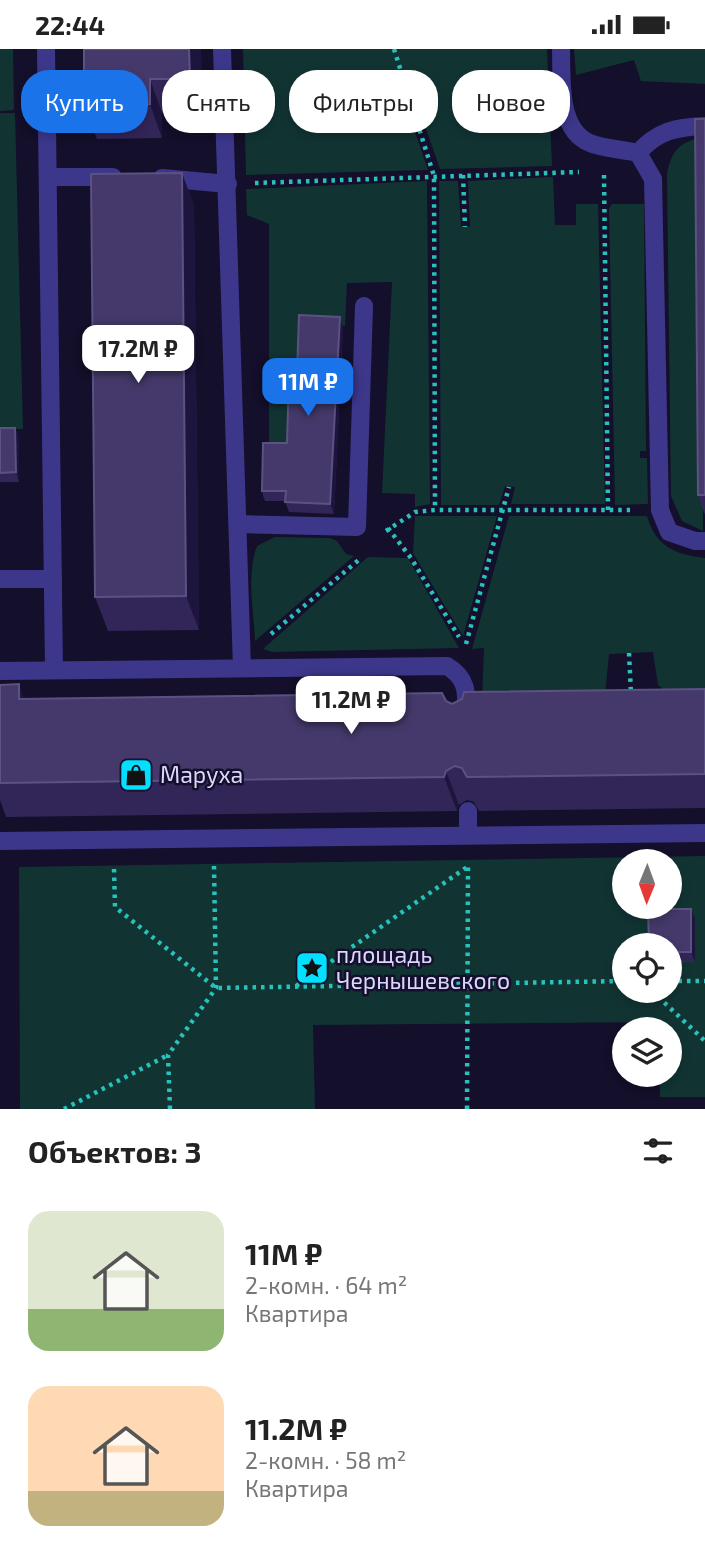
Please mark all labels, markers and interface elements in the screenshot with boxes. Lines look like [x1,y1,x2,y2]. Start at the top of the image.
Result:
text: 22:44 [35,9,105,40]
chip: Купить [21,70,148,133]
chip: Снять [162,70,275,133]
chip: Фильтры [289,70,438,133]
chip: Новое [452,70,570,133]
pin: 17.2M ₽ [73,325,203,385]
text: 17.2M ₽ [98,334,178,362]
pin: 11M ₽ [259,359,357,418]
text: 11M ₽ [278,367,338,395]
pin: 11.2M ₽ [286,677,416,736]
text: 11.2M ₽ [312,685,390,713]
shop icon: Маруха [117,756,155,794]
place label: Маруха [160,760,243,789]
north arrow [612,849,682,919]
map controls [612,849,682,1087]
button: locate [612,933,682,1003]
place label: площадь Чернышевского [336,940,510,994]
place icon: площадь Чернышевского [293,949,331,987]
button: layers [612,1017,682,1087]
icon: filters [639,1132,677,1170]
text: Объектов: 3 [28,1133,202,1169]
text: 11M ₽ [245,1235,323,1271]
icon: home [84,1239,168,1323]
text: 2-комн. · 64 m² [245,1271,407,1299]
text: Квартира [245,1299,349,1327]
text: 11.2M ₽ [245,1410,347,1446]
icon: home [84,1414,168,1498]
text: 2-комн. · 58 m² [245,1446,406,1474]
text: Квартира [245,1474,349,1502]

